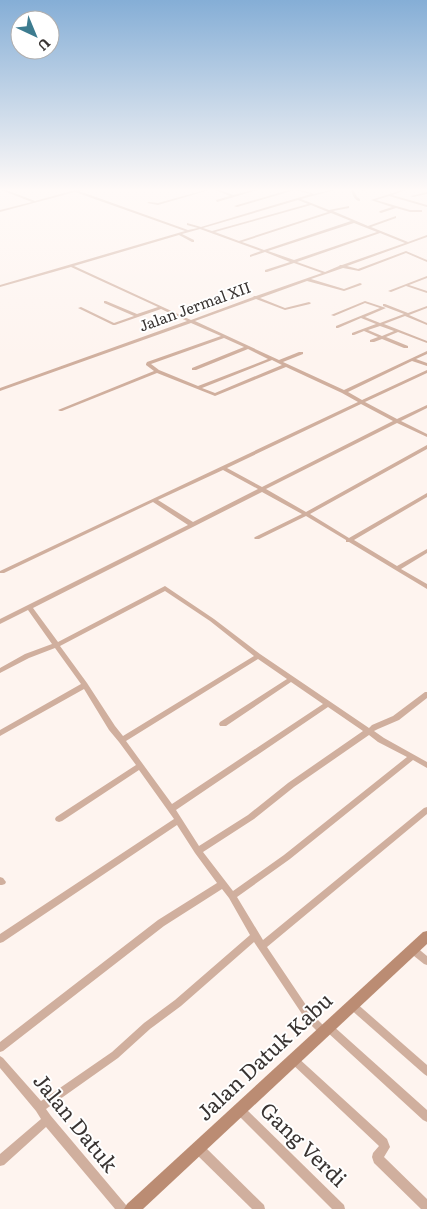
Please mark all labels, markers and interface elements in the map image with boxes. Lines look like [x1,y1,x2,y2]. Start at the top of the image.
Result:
north arrow [10,10,60,60]
text: U [34,34,56,56]
street label: Jalan Jermal XII [135,275,254,337]
street label: Jalan Datuk Kabu [188,984,338,1126]
street label: Jalan Datuk [27,1065,127,1178]
street label: Gang Verdi [254,1094,355,1193]

